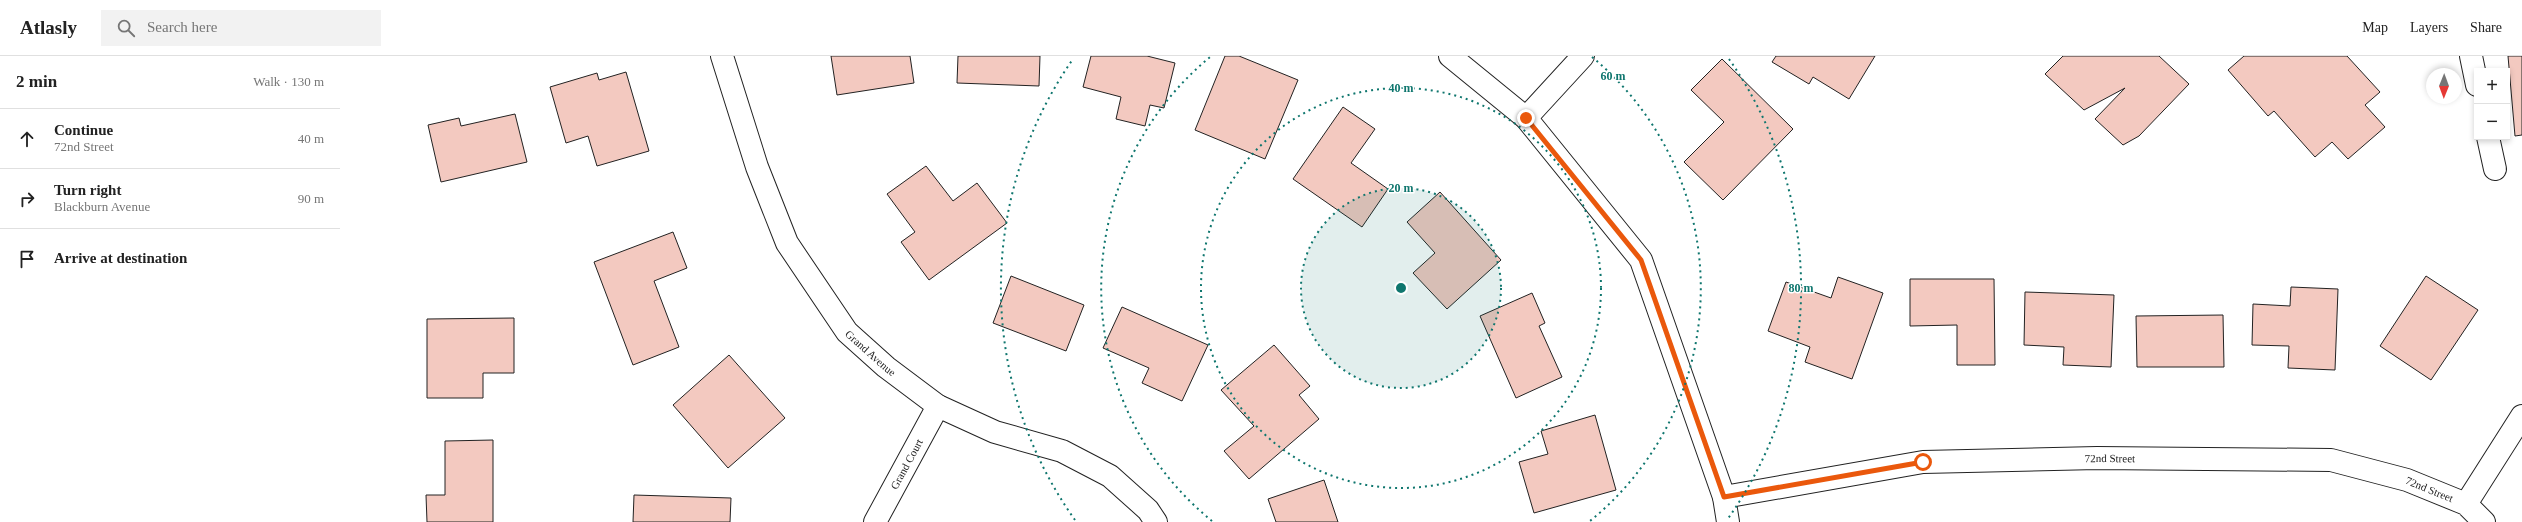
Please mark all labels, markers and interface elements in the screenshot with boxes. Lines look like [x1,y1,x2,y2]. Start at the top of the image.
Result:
search box [101,10,381,46]
text: Atlasly [20,17,77,38]
icon: search [115,17,137,39]
text: Search here [147,19,217,35]
text: Map [2362,20,2388,35]
text: Layers [2410,20,2448,35]
text: Share [2470,20,2502,35]
north arrow [2426,68,2462,104]
map controls [2474,68,2510,140]
button: + [2474,68,2510,104]
text: 60 m [1601,69,1626,83]
text: 2 min [16,72,57,91]
text: Walk · 130 m [253,74,324,89]
text: 40 m [1389,81,1414,95]
button: − [2474,104,2510,140]
route end [1517,109,1535,127]
text: Continue [54,122,113,138]
icon: ahead [16,128,38,150]
text: 40 m [298,131,324,146]
text: 72nd Street [54,139,114,154]
text: 20 m [1389,181,1414,195]
text: Turn right [54,182,121,198]
icon: right [16,188,38,210]
text: 90 m [298,191,324,206]
text: Blackburn Avenue [54,199,150,214]
icon: arrive [16,248,38,270]
text: Arrive at destination [54,250,187,266]
centre of rings [1394,281,1408,295]
text: 80 m [1789,281,1814,295]
street label: Grand Avenue [843,328,898,378]
street label: Grand Court [888,437,925,491]
street label: 72nd Street [2085,452,2135,464]
route start [1914,453,1932,471]
street label: 72nd Street [2404,474,2455,504]

